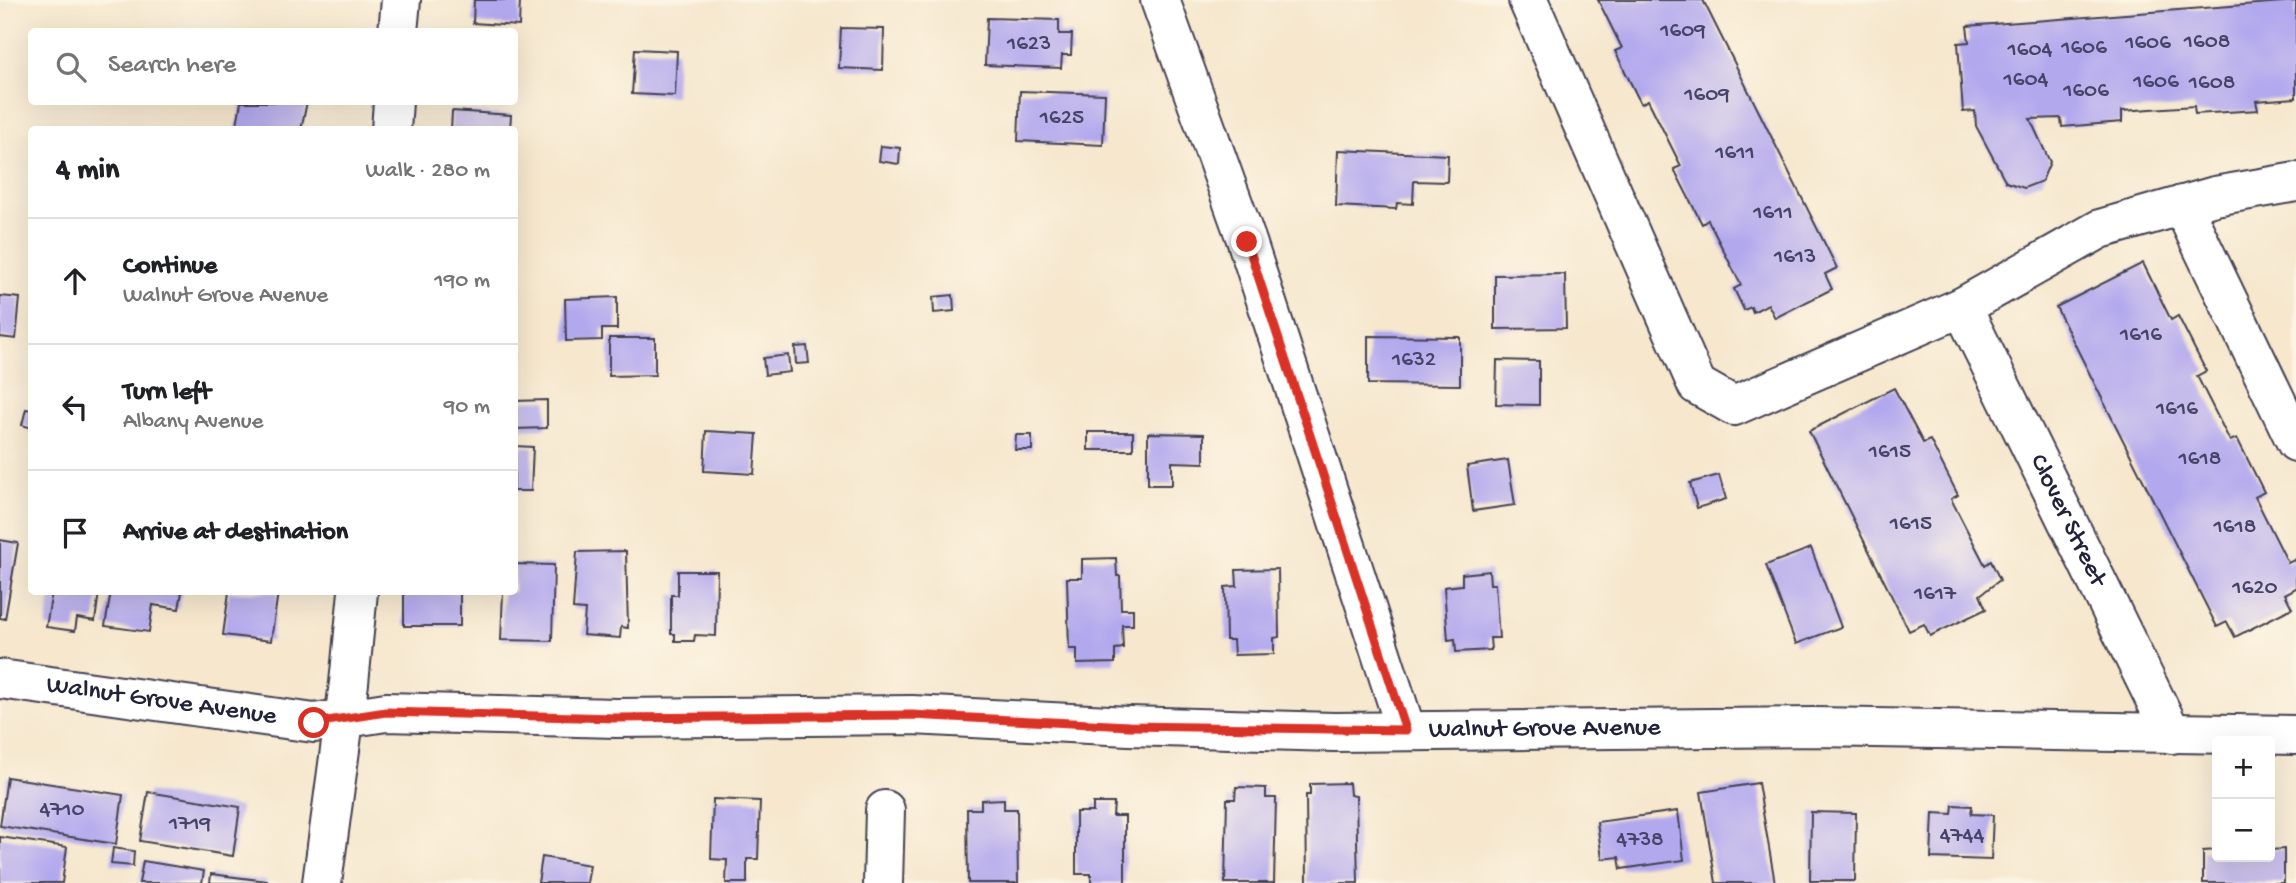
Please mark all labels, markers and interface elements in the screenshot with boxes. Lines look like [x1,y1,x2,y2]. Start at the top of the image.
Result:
house number: 1609 [1659,18,1706,45]
search box [28,28,518,105]
house number: 1608 [2183,29,2230,56]
house number: 1606 [2124,30,2171,57]
house number: 1623 [1006,31,1051,58]
house number: 1606 [2060,35,2107,62]
house number: 1604 [2007,37,2053,64]
icon: search [52,48,90,86]
text: Search here [108,51,236,82]
house number: 1604 [2003,67,2049,94]
house number: 1606 [2132,69,2179,96]
house number: 1608 [2188,70,2235,97]
house number: 1606 [2062,78,2109,105]
house number: 1609 [1683,82,1730,109]
house number: 1625 [1039,105,1084,132]
house number: 1611 [1714,140,1755,167]
text: 4 min [56,154,119,189]
text: Walk · 280 m [366,158,490,185]
house number: 1611 [1752,200,1793,227]
route end [1231,226,1262,257]
house number: 1613 [1773,244,1816,271]
text: Continue [123,252,217,283]
icon: ahead [56,262,94,300]
text: 190 m [434,268,490,295]
text: Walnut Grove Avenue [123,283,328,310]
house number: 1616 [2119,322,2162,349]
house number: 1632 [1391,347,1436,374]
text: Turn left [123,378,211,409]
icon: left [56,388,94,426]
text: 90 m [444,394,490,421]
house number: 1616 [2155,396,2198,423]
text: Albany Avenue [123,409,263,436]
house number: 1615 [1868,439,1911,466]
house number: 1618 [2178,446,2221,473]
street label: Clover Street [2022,450,2114,594]
house number: 1615 [1889,511,1932,538]
icon: arrive [56,514,94,552]
house number: 1618 [2213,514,2256,541]
text: Arrive at destination [123,518,348,549]
house number: 1620 [2231,575,2278,602]
house number: 1617 [1913,581,1957,608]
street label: Walnut Grove Avenue [44,670,279,733]
route start [298,707,329,738]
street label: Walnut Grove Avenue [1428,713,1661,747]
map controls [2212,736,2275,862]
button: + [2212,736,2275,799]
house number: 4710 [39,797,85,824]
button: − [2212,799,2275,862]
house number: 1719 [168,811,212,838]
house number: 4744 [1940,823,1984,850]
house number: 4738 [1616,827,1664,854]

